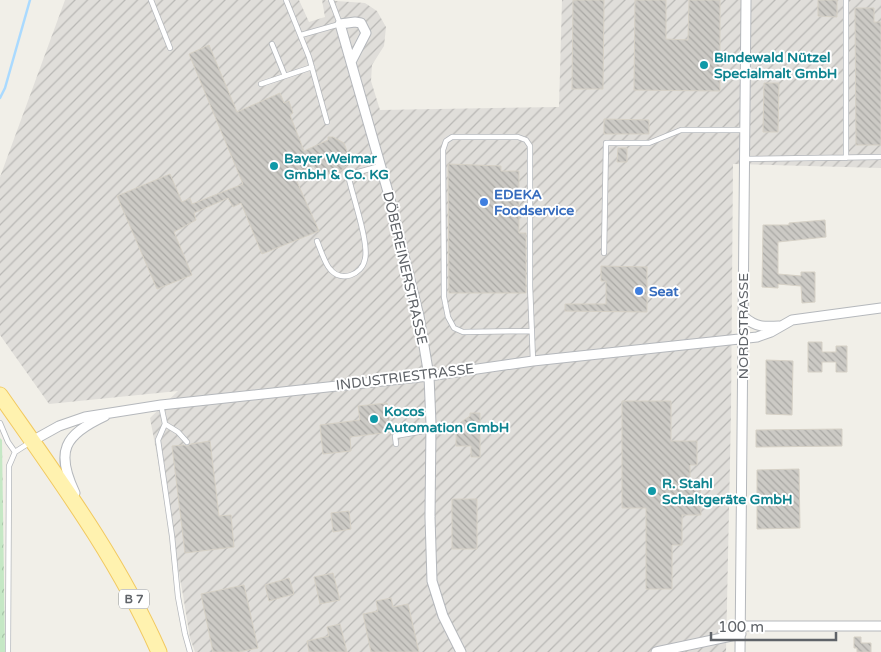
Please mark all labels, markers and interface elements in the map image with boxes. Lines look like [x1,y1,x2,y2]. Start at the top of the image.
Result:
place label: Bindewald Nützel Specialmalt GmbH [714,49,837,82]
marker: Bindewald Nützel Specialmalt GmbH [698,59,710,71]
place label: Bayer Weimar GmbH & Co. KG [284,150,389,183]
marker: Bayer Weimar GmbH & Co. KG [268,160,280,172]
place label: EDEKA Foodservice [494,186,574,219]
street label: DÖBEREINERSTRASSE [379,190,431,346]
marker: EDEKA Foodservice [478,196,490,208]
street label: NORDSTRASSE [735,273,752,379]
place label: Seat [649,283,679,300]
marker: Seat [633,285,645,297]
street label: INDUSTRIESTRASSE [335,360,475,394]
place label: Kocos Automation GmbH [384,403,509,436]
marker: Kocos Automation GmbH [368,413,380,425]
place label: R. Stahl Schaltgeräte GmbH [662,475,793,508]
marker: R. Stahl Schaltgeräte GmbH [646,485,658,497]
road number: B 7 [119,590,149,608]
scale bar [711,610,836,642]
text: 100 m [718,618,764,636]

